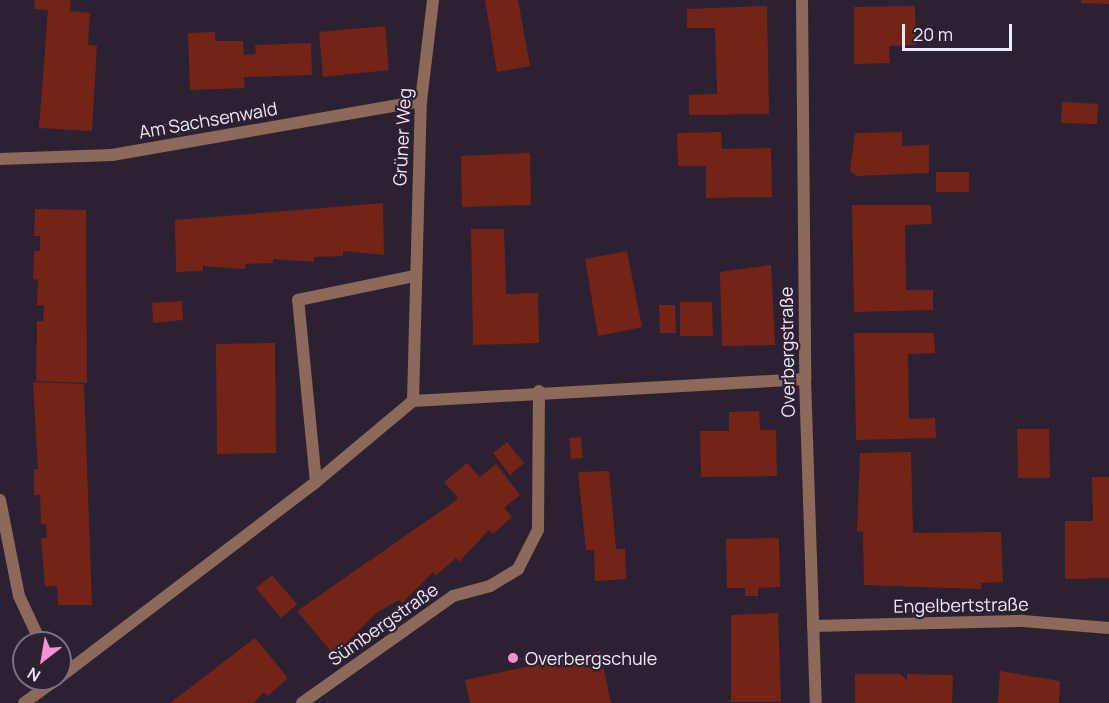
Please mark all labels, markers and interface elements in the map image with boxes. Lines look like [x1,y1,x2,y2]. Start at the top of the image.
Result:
scale bar [905,12,1014,50]
text: 20 m [913,22,953,46]
street label: Grüner Weg [389,87,415,187]
street label: Am Sachsenwald [137,97,279,143]
street label: Overbergstraße [775,286,799,418]
street label: Sümbergstraße [324,578,442,670]
street label: Engelbertstraße [893,593,1029,617]
north arrow [12,631,72,691]
place label: Overbergschule [525,647,657,669]
marker: Overbergschule [506,651,520,665]
text: N [23,662,44,687]

